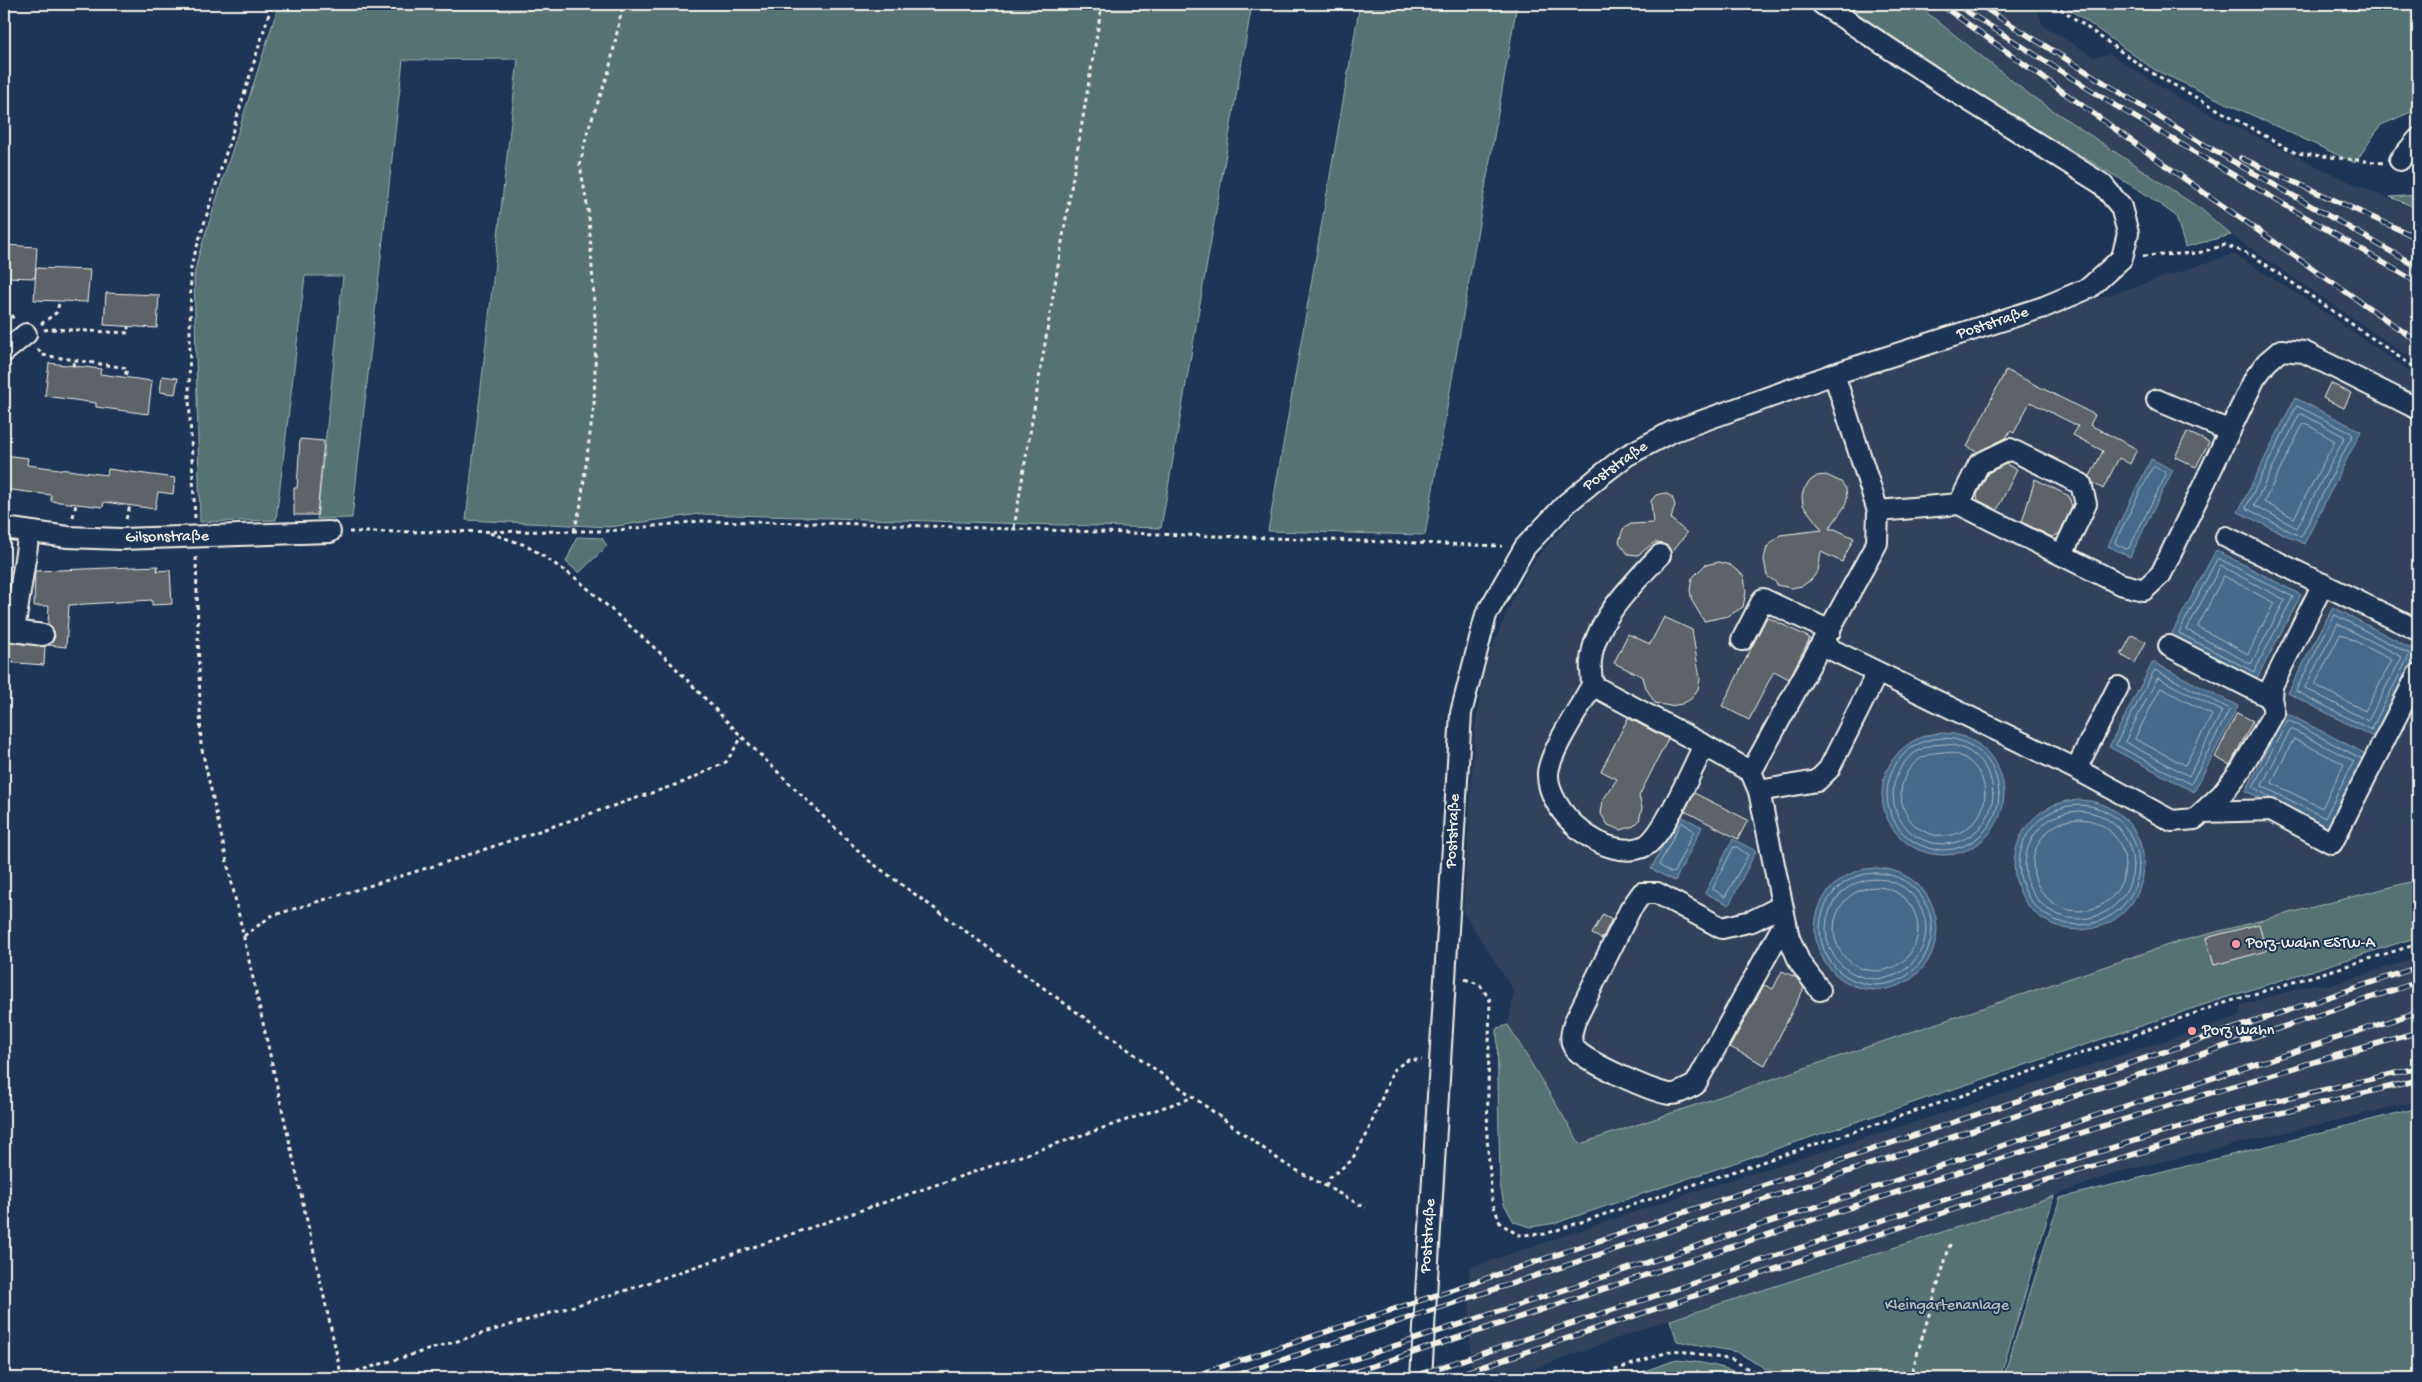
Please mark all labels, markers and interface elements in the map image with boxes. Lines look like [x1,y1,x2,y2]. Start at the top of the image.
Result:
street label: Poststraße [1954,303,2032,345]
street label: Poststraße [1579,437,1653,497]
street label: Gilsonstraße [125,528,210,548]
street label: Poststraße [1443,793,1465,870]
place label: Porz-Wahn ESTW-A [2245,935,2377,954]
marker: Porz-Wahn ESTW-A [2230,938,2242,950]
place label: Porz Wahn [2201,1022,2275,1041]
marker: Porz Wahn [2186,1025,2198,1037]
street label: Poststraße [1417,1197,1441,1275]
park label: Kleingartenanlage [1885,1297,2010,1316]

